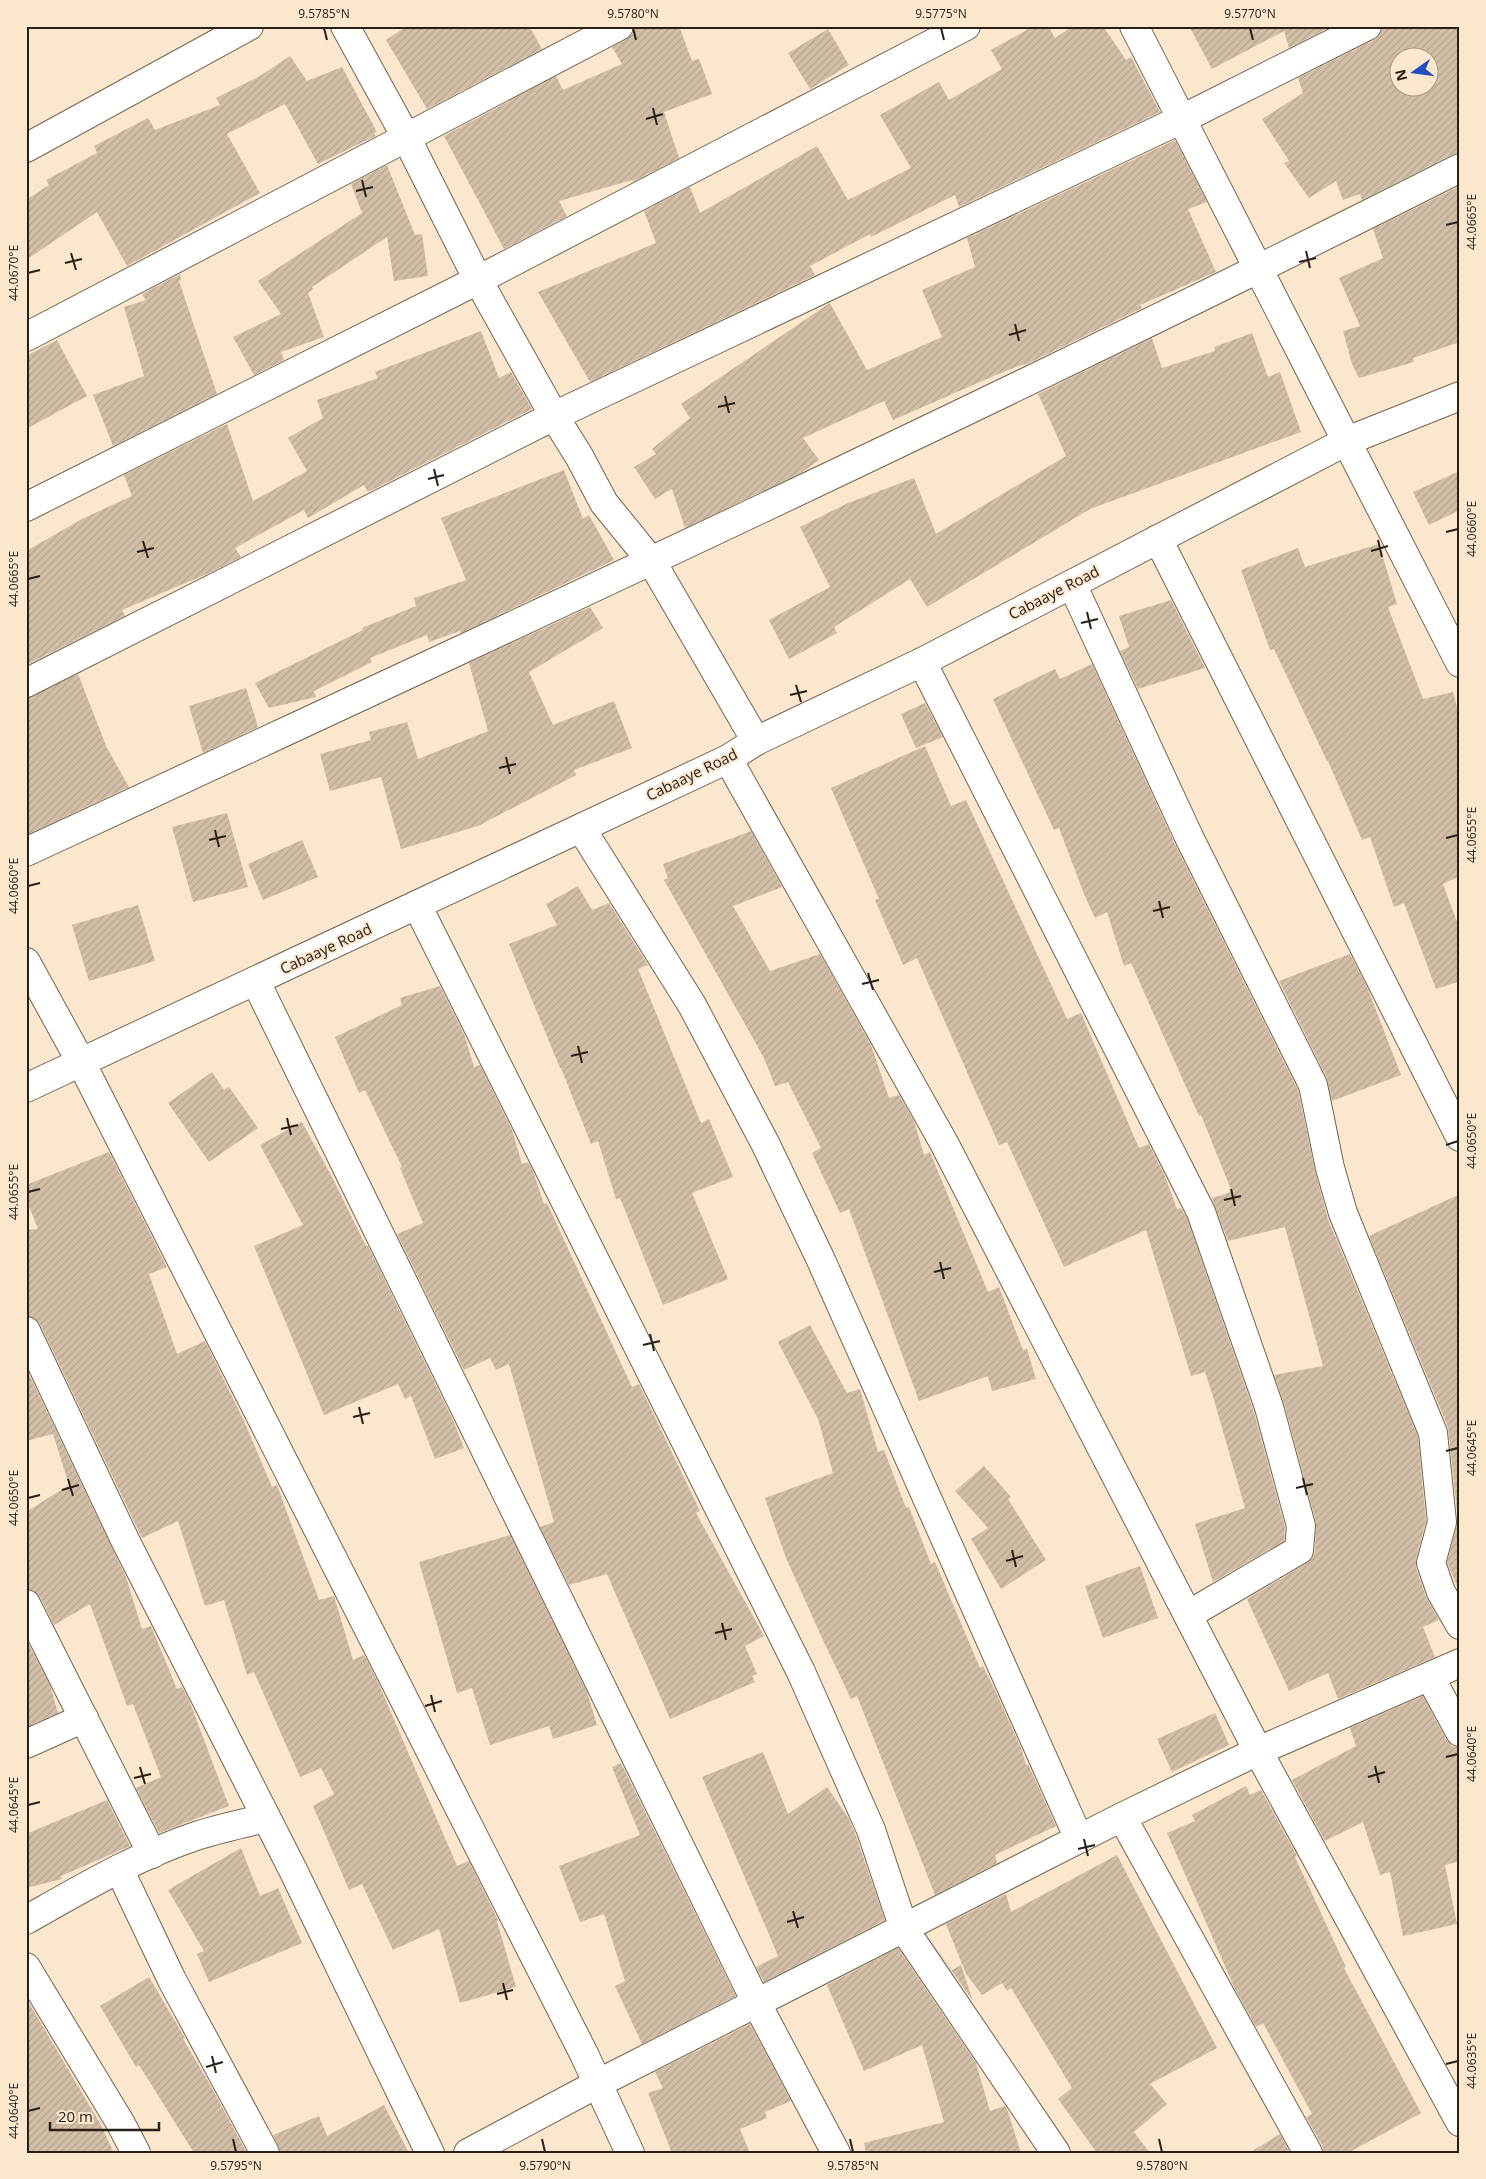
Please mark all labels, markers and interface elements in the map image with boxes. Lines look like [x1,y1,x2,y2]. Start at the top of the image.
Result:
text: 9.5785°N [298,5,350,22]
text: 9.5780°N [607,5,659,22]
text: 9.5775°N [915,5,967,22]
text: 9.5770°N [1224,5,1276,22]
north arrow [1388,48,1438,98]
text: N [1390,67,1411,83]
text: 44.0665°E [1463,194,1480,250]
text: 44.0670°E [5,245,22,301]
text: 44.0660°E [1463,501,1480,557]
text: 44.0665°E [5,551,22,607]
street label: Cabaaye Road [1005,561,1102,624]
street label: Cabaaye Road [643,743,741,805]
text: 44.0655°E [1463,807,1480,863]
text: 44.0660°E [5,858,22,914]
street label: Cabaaye Road [276,918,375,978]
text: 44.0650°E [1463,1113,1480,1169]
text: 44.0655°E [5,1164,22,1220]
text: 44.0645°E [1463,1420,1480,1476]
text: 44.0650°E [5,1470,22,1526]
text: 44.0640°E [1463,1726,1480,1782]
text: 44.0645°E [5,1777,22,1833]
text: 44.0635°E [1463,2033,1480,2089]
text: 44.0640°E [5,2083,22,2139]
scale bar [50,2099,159,2131]
text: 20 m [58,2106,93,2126]
text: 9.5795°N [210,2157,262,2174]
text: 9.5790°N [519,2157,571,2174]
text: 9.5785°N [827,2157,879,2174]
text: 9.5780°N [1136,2157,1188,2174]

